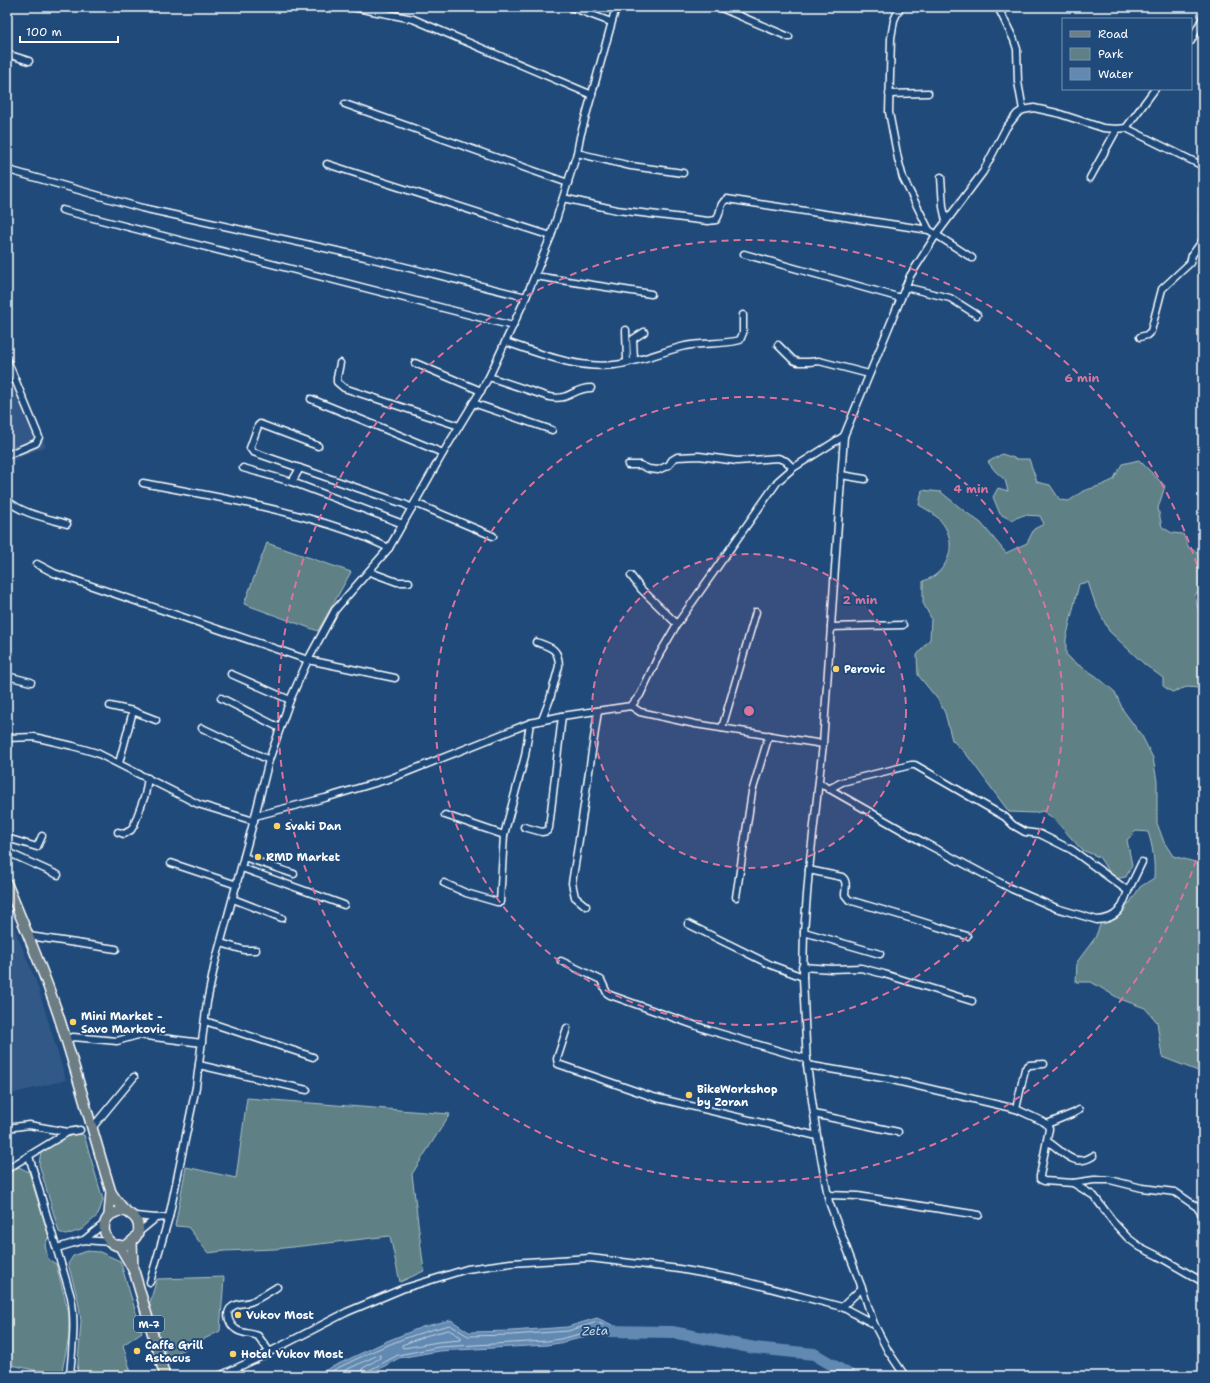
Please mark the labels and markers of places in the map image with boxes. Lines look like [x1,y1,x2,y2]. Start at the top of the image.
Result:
place label: Perovic [844,662,885,677]
marker: Perovic [831,664,841,674]
centre of rings [742,704,756,718]
place label: Svaki Dan [285,819,342,834]
marker: Svaki Dan [272,821,282,831]
place label: RMD Market [266,850,341,865]
marker: RMD Market [253,852,263,862]
place label: Mini Market - Savo Markovic [81,1009,166,1037]
marker: Mini Market - Savo Markovic [68,1017,78,1027]
place label: BikeWorkshop by Zoran [697,1082,778,1110]
marker: BikeWorkshop by Zoran [684,1090,694,1100]
place label: Vukov Most [246,1308,315,1323]
marker: Vukov Most [233,1310,243,1320]
place label: Caffe Grill Astacus [145,1338,204,1366]
marker: Caffe Grill Astacus [132,1346,142,1356]
place label: Hotel Vukov Most [241,1347,344,1362]
marker: Hotel Vukov Most [228,1349,238,1359]

